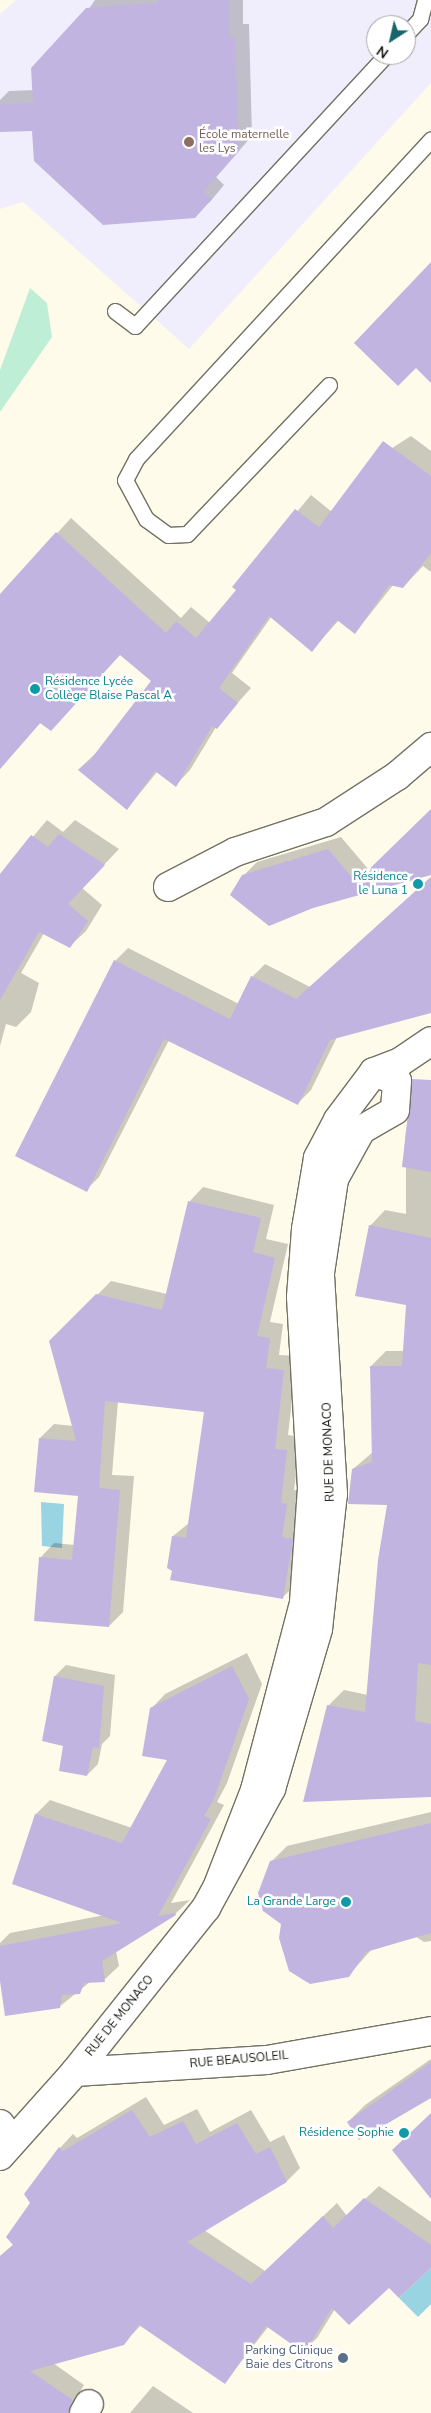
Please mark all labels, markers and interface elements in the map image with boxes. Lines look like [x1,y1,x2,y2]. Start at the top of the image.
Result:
north arrow [366,15,416,65]
text: N [373,41,392,63]
place label: École maternelle les Lys [199,128,289,156]
marker: École maternelle les Lys [183,136,195,148]
place label: Résidence Lycée Collège Blaise Pascal A [45,675,172,703]
marker: Résidence Lycée Collège Blaise Pascal A [29,683,41,695]
place label: Résidence le Luna 1 [353,870,408,898]
marker: Résidence le Luna 1 [412,878,424,890]
street label: RUE DE MONACO [320,1402,338,1502]
place label: La Grande Large [247,1895,336,1909]
marker: La Grande Large [340,1896,352,1908]
street label: RUE DE MONACO [83,1973,157,2059]
street label: RUE BEAUSOLEIL [189,2049,289,2071]
place label: Résidence Sophie [299,2126,394,2140]
marker: Résidence Sophie [398,2127,410,2139]
place label: Parking Clinique Baie des Citrons [245,2344,333,2372]
marker: Parking Clinique Baie des Citrons [337,2352,349,2364]

